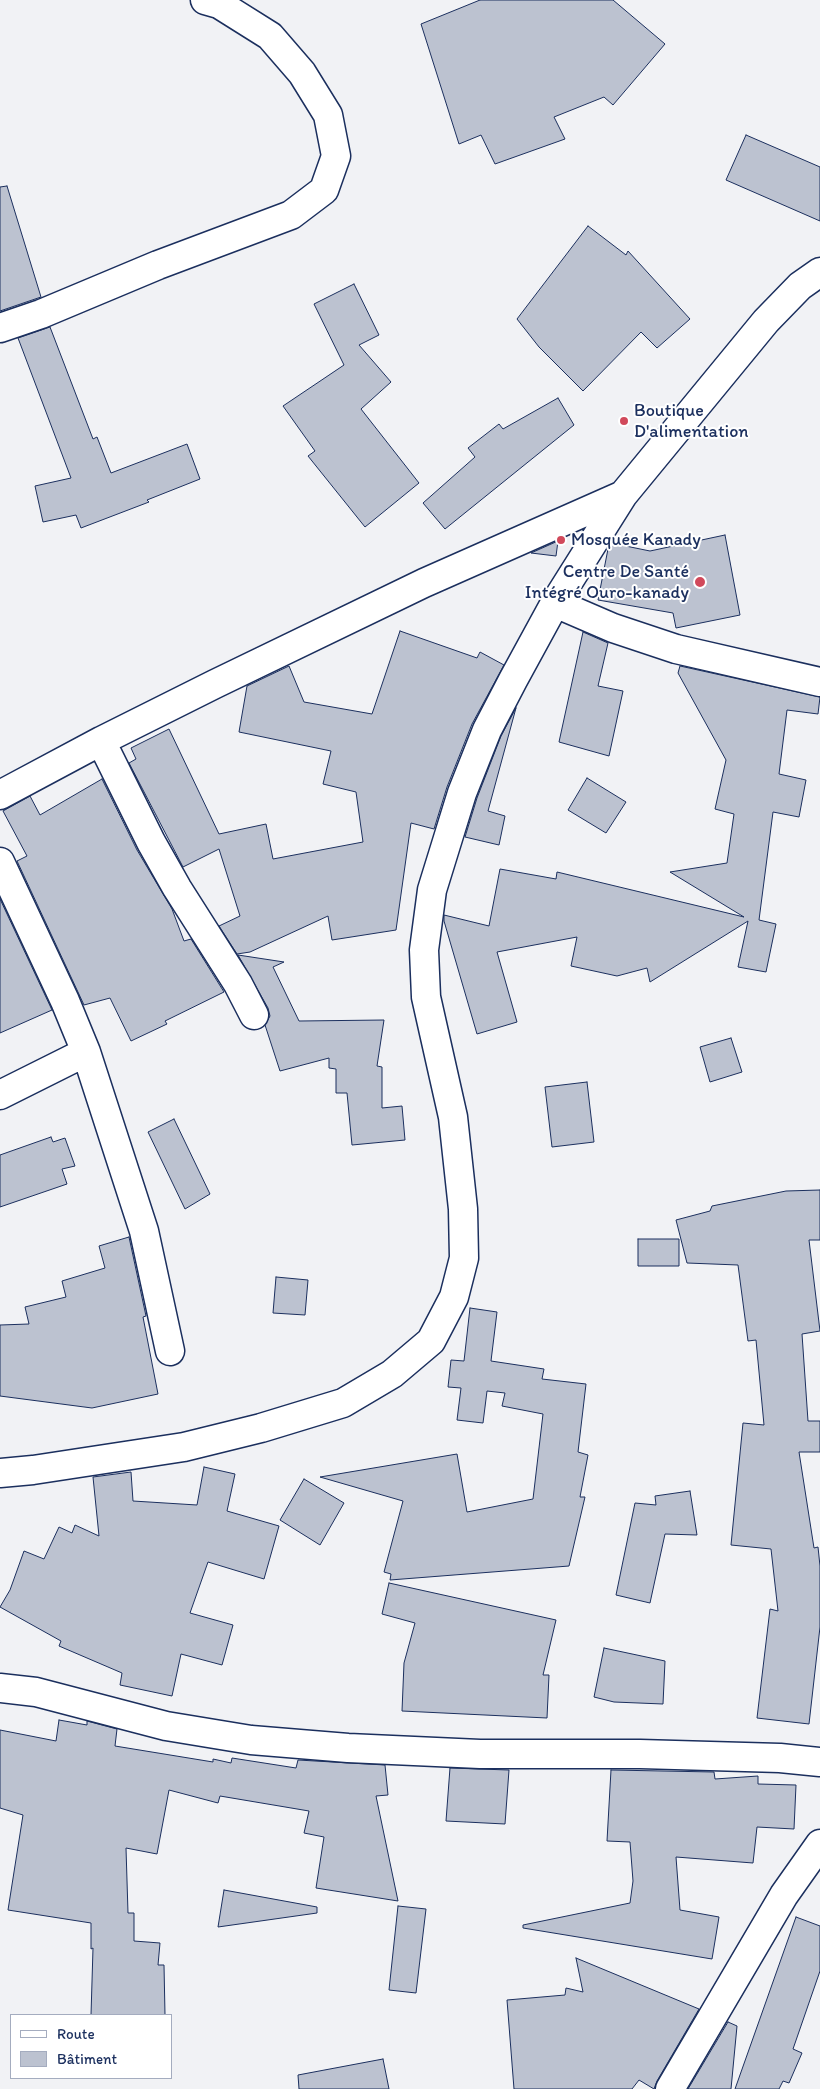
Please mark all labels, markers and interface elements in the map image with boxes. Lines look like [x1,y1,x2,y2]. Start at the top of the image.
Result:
place label: Boutique D'alimentation [634,400,749,442]
marker: Boutique D'alimentation [618,415,630,427]
place label: Mosquée Kanady [571,529,701,551]
marker: Mosquée Kanady [555,534,567,546]
place label: Centre De Santé Intégré Ouro-kanady [525,561,689,604]
marker: Centre De Santé Intégré Ouro-kanady [693,575,707,589]
legend [10,2014,172,2079]
text: Route [57,2025,95,2043]
text: Bâtiment [57,2050,117,2068]

